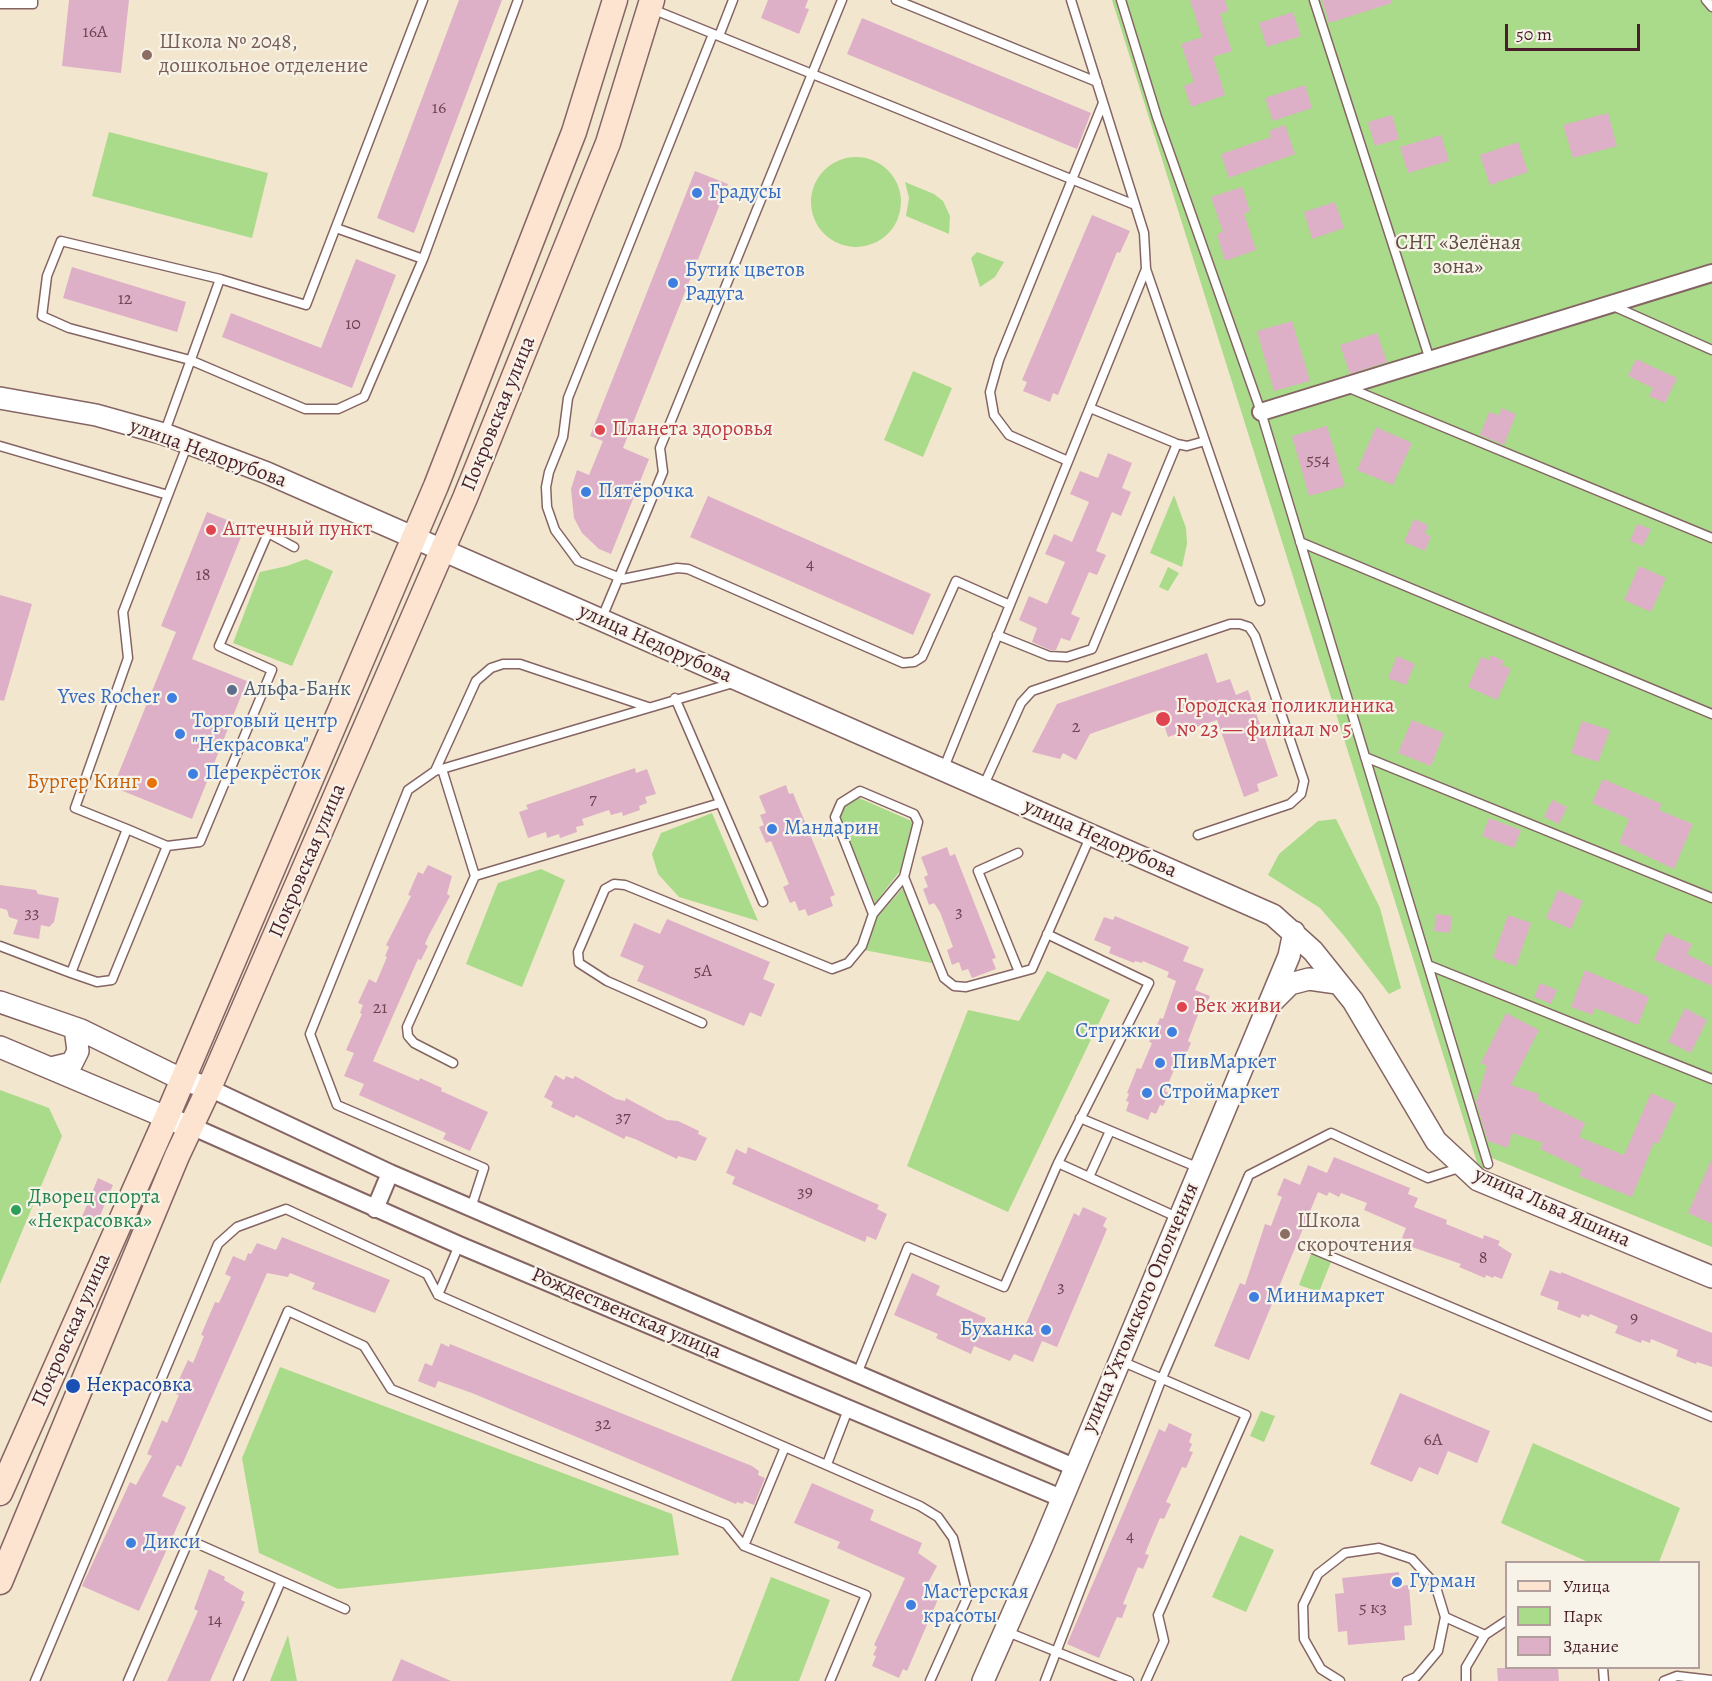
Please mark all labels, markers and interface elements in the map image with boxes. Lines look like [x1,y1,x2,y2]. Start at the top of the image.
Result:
scale bar [1508,12,1643,50]
house number: 16А [83,22,107,44]
text: 50 m [1516,22,1552,46]
place label: Школа № 2048, дошкольное отделение [159,30,368,80]
marker: Школа № 2048, дошкольное отделение [140,48,154,62]
house number: 16 [432,98,446,120]
place label: Градусы [709,180,782,206]
marker: Градусы [690,186,704,200]
park label: СНТ «Зелёная зона» [1395,231,1521,281]
place label: Бутик цветов Радуга [685,258,805,308]
marker: Бутик цветов Радуга [666,276,680,290]
house number: 12 [118,289,132,311]
house number: 10 [345,314,361,336]
street label: Покровская улица [456,333,542,495]
street label: улица Недорубова [126,414,290,494]
place label: Планета здоровья [612,417,773,443]
marker: Планета здоровья [593,423,607,437]
house number: 554 [1306,450,1330,472]
place label: Пятёрочка [598,479,694,505]
marker: Пятёрочка [579,485,593,499]
place label: Аптечный пункт [223,517,372,543]
marker: Аптечный пункт [204,523,218,537]
house number: 4 [806,554,814,576]
house number: 18 [196,565,210,587]
street label: улица Недорубова [574,599,736,689]
place label: Альфа-Банк [244,677,351,703]
marker: Альфа-Банк [225,683,239,697]
place label: Yves Rocher [58,685,160,711]
marker: Yves Rocher [165,691,179,705]
place label: Городская поликлиника № 23 — филиал № 5 [1176,694,1395,744]
place label: Торговый центр "Некрасовка" [192,709,338,759]
marker: Городская поликлиника № 23 — филиал № 5 [1154,710,1172,728]
house number: 2 [1072,717,1080,739]
marker: Торговый центр "Некрасовка" [173,727,187,741]
place label: Перекрёсток [205,761,321,787]
marker: Перекрёсток [186,767,200,781]
place label: Бургер Кинг [27,770,140,796]
marker: Бургер Кинг [145,776,159,790]
street label: Покровская улица [264,780,352,942]
house number: 7 [589,789,597,811]
street label: улица Недорубова [1019,794,1181,884]
place label: Мандарин [784,816,879,842]
marker: Мандарин [765,822,779,836]
house number: 3 [955,902,963,924]
house number: 33 [25,903,39,925]
house number: 5А [694,961,712,983]
place label: Век живи [1194,994,1281,1020]
house number: 21 [373,998,387,1020]
marker: Век живи [1175,1000,1189,1014]
place label: Стрижки [1075,1019,1160,1045]
marker: Стрижки [1165,1025,1179,1039]
place label: ПивМаркет [1172,1050,1277,1076]
marker: ПивМаркет [1153,1056,1167,1070]
place label: Строймаркет [1159,1080,1280,1106]
marker: Строймаркет [1140,1086,1154,1100]
house number: 37 [615,1107,631,1129]
street label: улица Льва Яшина [1470,1162,1634,1254]
street label: улица Ухтомского Ополчения [1077,1179,1205,1437]
house number: 39 [797,1182,813,1204]
place label: Дворец спорта «Некрасовка» [28,1185,160,1235]
marker: Дворец спорта «Некрасовка» [9,1203,23,1217]
place label: Школа скорочтения [1297,1209,1412,1259]
marker: Школа скорочтения [1278,1227,1292,1241]
house number: 8 [1479,1248,1487,1270]
street label: Покровская улица [27,1250,117,1410]
street label: Рождественская улица [527,1263,725,1365]
house number: 3 [1057,1277,1065,1299]
place label: Минимаркет [1266,1284,1385,1310]
marker: Минимаркет [1247,1290,1261,1304]
house number: 9 [1630,1308,1638,1330]
place label: Буханка [960,1317,1034,1343]
marker: Буханка [1039,1323,1053,1337]
place label: Некрасовка [86,1373,192,1399]
marker: Некрасовка [64,1377,82,1395]
house number: 32 [595,1414,611,1436]
house number: 6А [1424,1430,1442,1452]
house number: 4 [1126,1526,1134,1548]
place label: Дикси [143,1530,201,1556]
marker: Дикси [124,1536,138,1550]
legend [1505,1561,1700,1669]
place label: Гурман [1409,1569,1476,1595]
text: Улица [1563,1574,1610,1598]
marker: Гурман [1390,1575,1404,1589]
place label: Мастерская красоты [923,1580,1029,1630]
marker: Мастерская красоты [904,1598,918,1612]
house number: 5 к3 [1359,1598,1387,1620]
text: Парк [1563,1604,1603,1628]
house number: 14 [208,1610,222,1632]
text: Здание [1563,1634,1619,1658]

